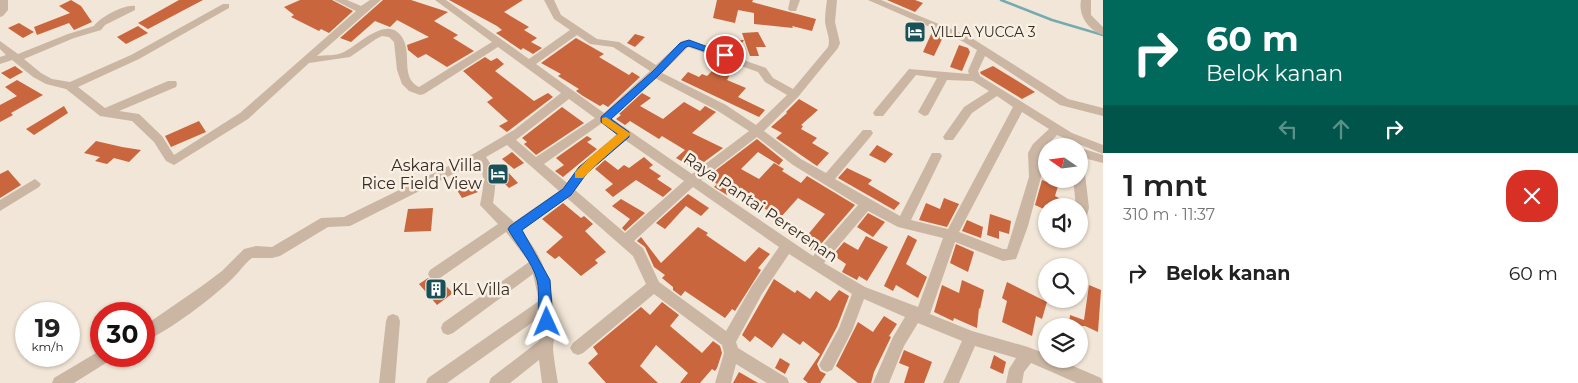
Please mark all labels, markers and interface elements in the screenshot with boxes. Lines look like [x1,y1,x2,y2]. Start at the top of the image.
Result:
text: 60 m [1206,17,1299,60]
hotel icon: VILLA YUCCA 3 [903,20,927,44]
icon: right [1123,20,1188,85]
place label: VILLA YUCCA 3 [931,23,1036,41]
pin [704,34,746,76]
icon: arrive [711,41,739,69]
text: Belok kanan [1206,60,1343,87]
icon: left [1274,115,1302,143]
icon: ahead [1327,115,1355,143]
icon: right [1380,115,1408,143]
north arrow [1038,138,1088,188]
map controls [1038,138,1088,368]
street label: Raya Pantai Pererenan [680,149,841,266]
place label: Askara Villa Rice Field View [361,156,482,193]
hotel icon: Askara Villa Rice Field View [486,162,510,186]
text: 1 mnt [1123,167,1208,204]
button: close [1506,170,1558,222]
button: sound [1038,198,1088,248]
text: 310 m · 11:37 [1123,205,1215,224]
button: search [1038,258,1088,308]
icon: right [1123,259,1151,287]
text: Belok kanan [1166,262,1290,285]
text: 60 m [1509,262,1558,285]
building icon: KL Villa [424,277,448,301]
place label: KL Villa [452,280,510,299]
position arrow [520,295,572,347]
speed limit sign: 30 [90,302,155,367]
text: 19 [35,313,60,343]
button: layers [1038,318,1088,368]
text: km/h [31,339,64,354]

